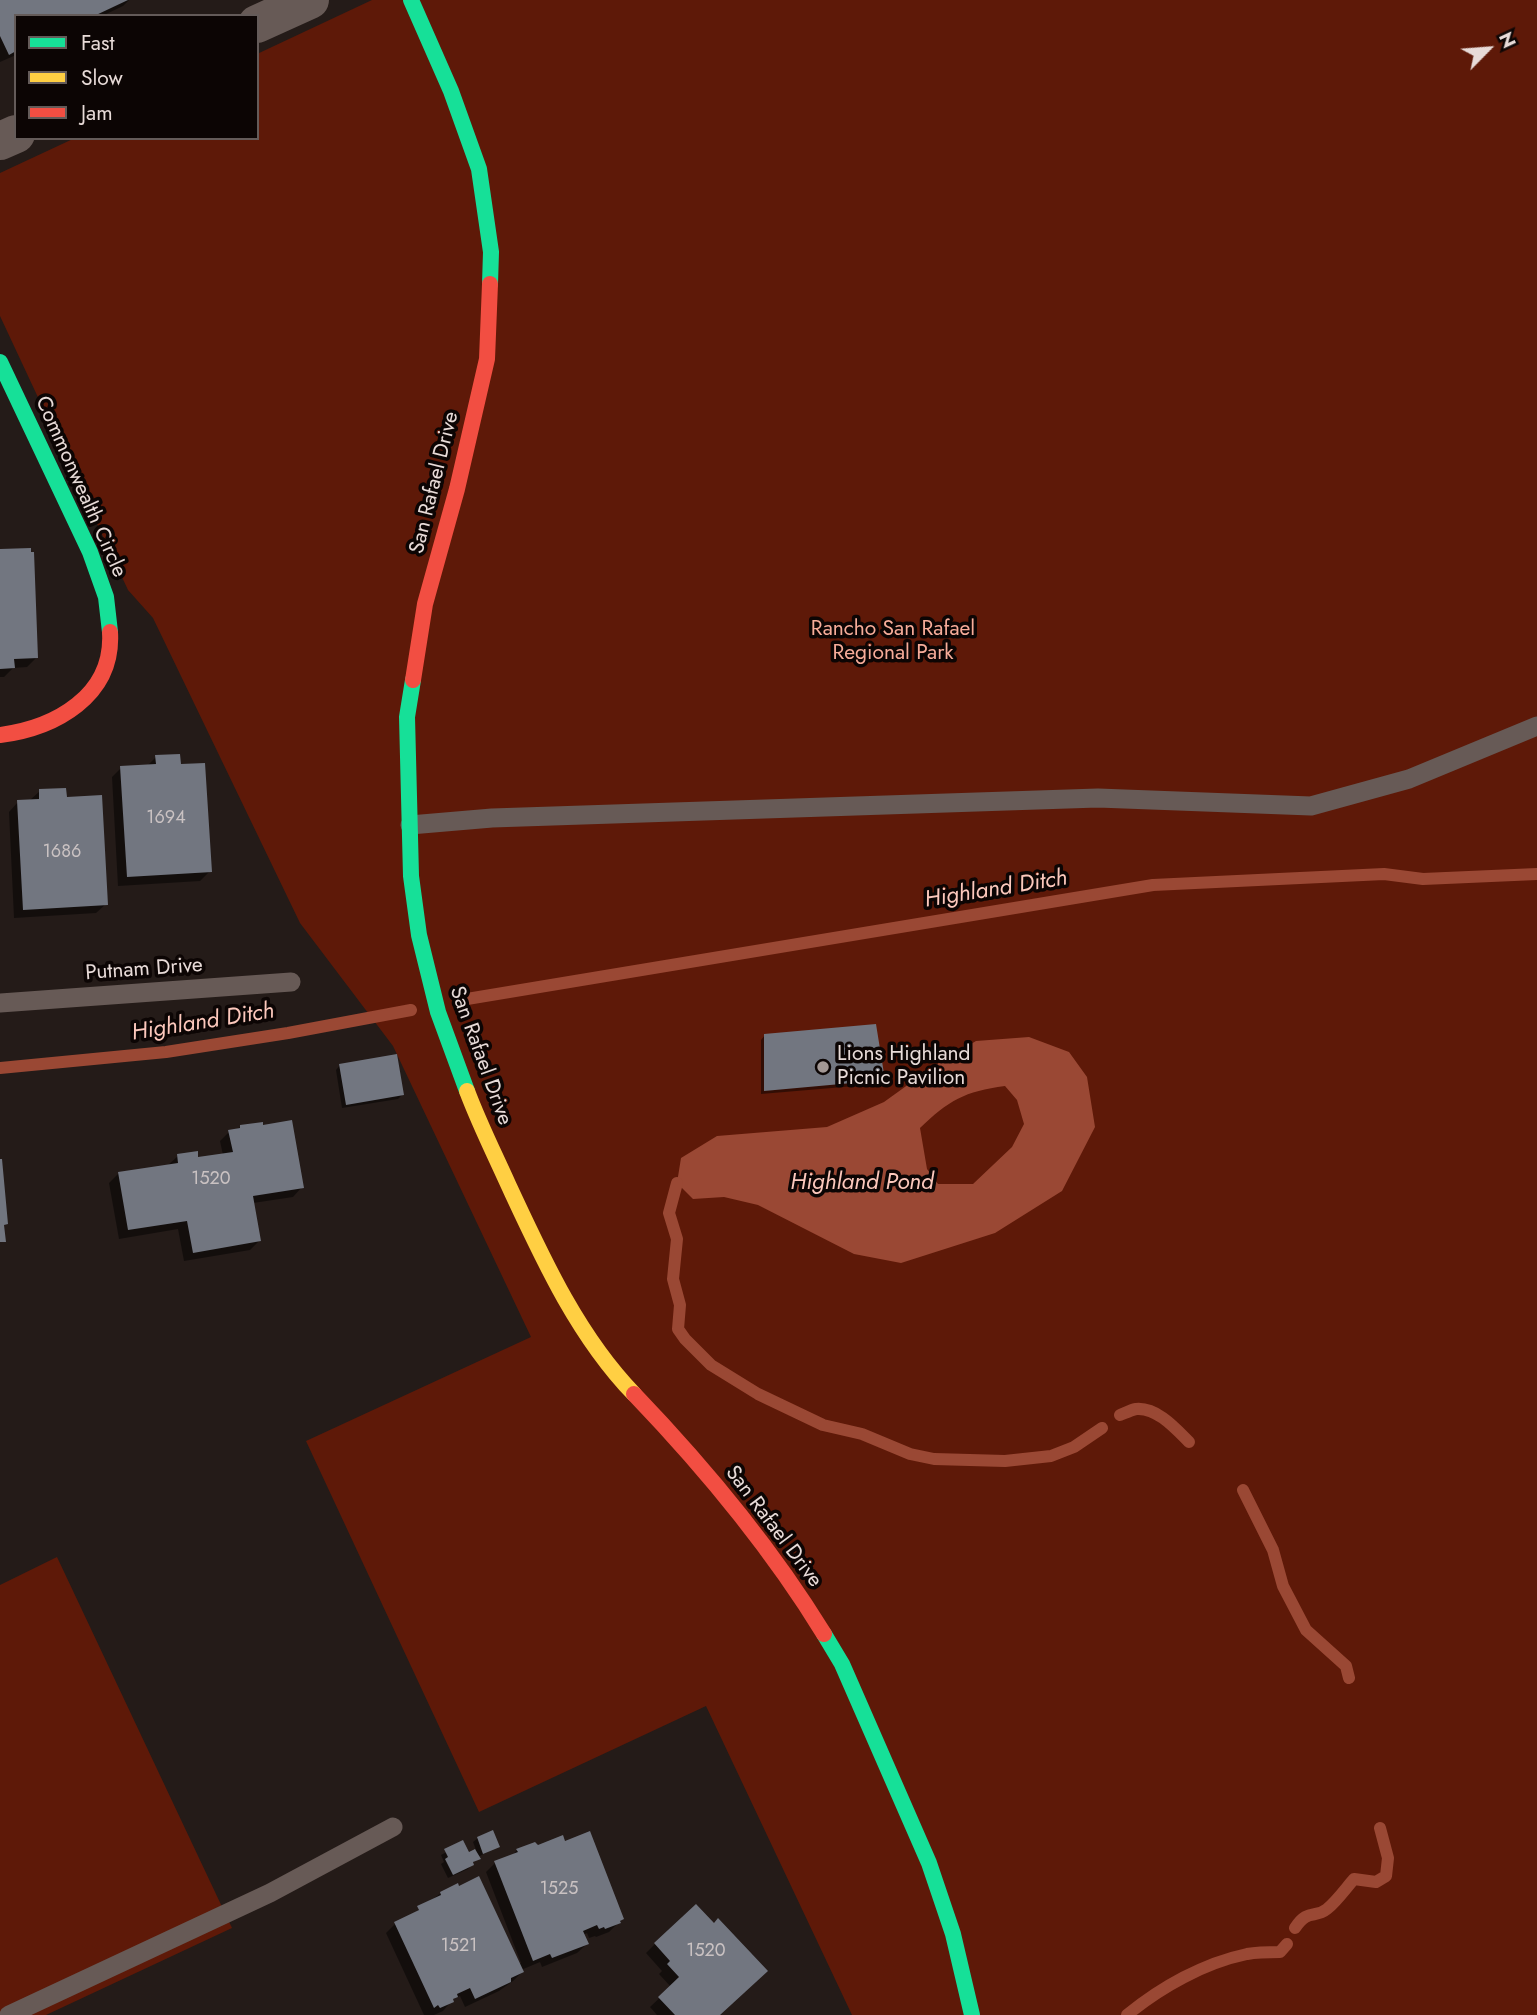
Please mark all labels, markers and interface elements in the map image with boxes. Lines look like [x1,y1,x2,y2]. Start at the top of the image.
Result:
legend [14,14,259,140]
north arrow [1453,14,1523,84]
text: N [1492,27,1523,52]
text: Fast [81,28,114,58]
text: Slow [81,63,123,93]
text: Jam [81,98,113,128]
street label: Commonwealth Circle [29,393,131,581]
street label: San Rafael Drive [405,409,465,557]
park label: Rancho San Rafael Regional Park [811,617,975,667]
house number: 1694 [146,808,186,830]
house number: 1686 [43,842,81,864]
water label: Highland Ditch [923,865,1069,915]
street label: Putnam Drive [84,953,204,987]
street label: San Rafael Drive [443,983,517,1129]
water label: Highland Ditch [130,998,276,1048]
place label: Lions Highland Picnic Pavilion [837,1042,971,1092]
marker: Lions Highland Picnic Pavilion [815,1059,831,1075]
house number: 1520 [191,1169,231,1191]
water label: Highland Pond [790,1169,934,1197]
street label: San Rafael Drive [719,1461,827,1593]
house number: 1525 [540,1879,578,1901]
house number: 1521 [441,1936,477,1958]
house number: 1520 [686,1941,726,1963]

